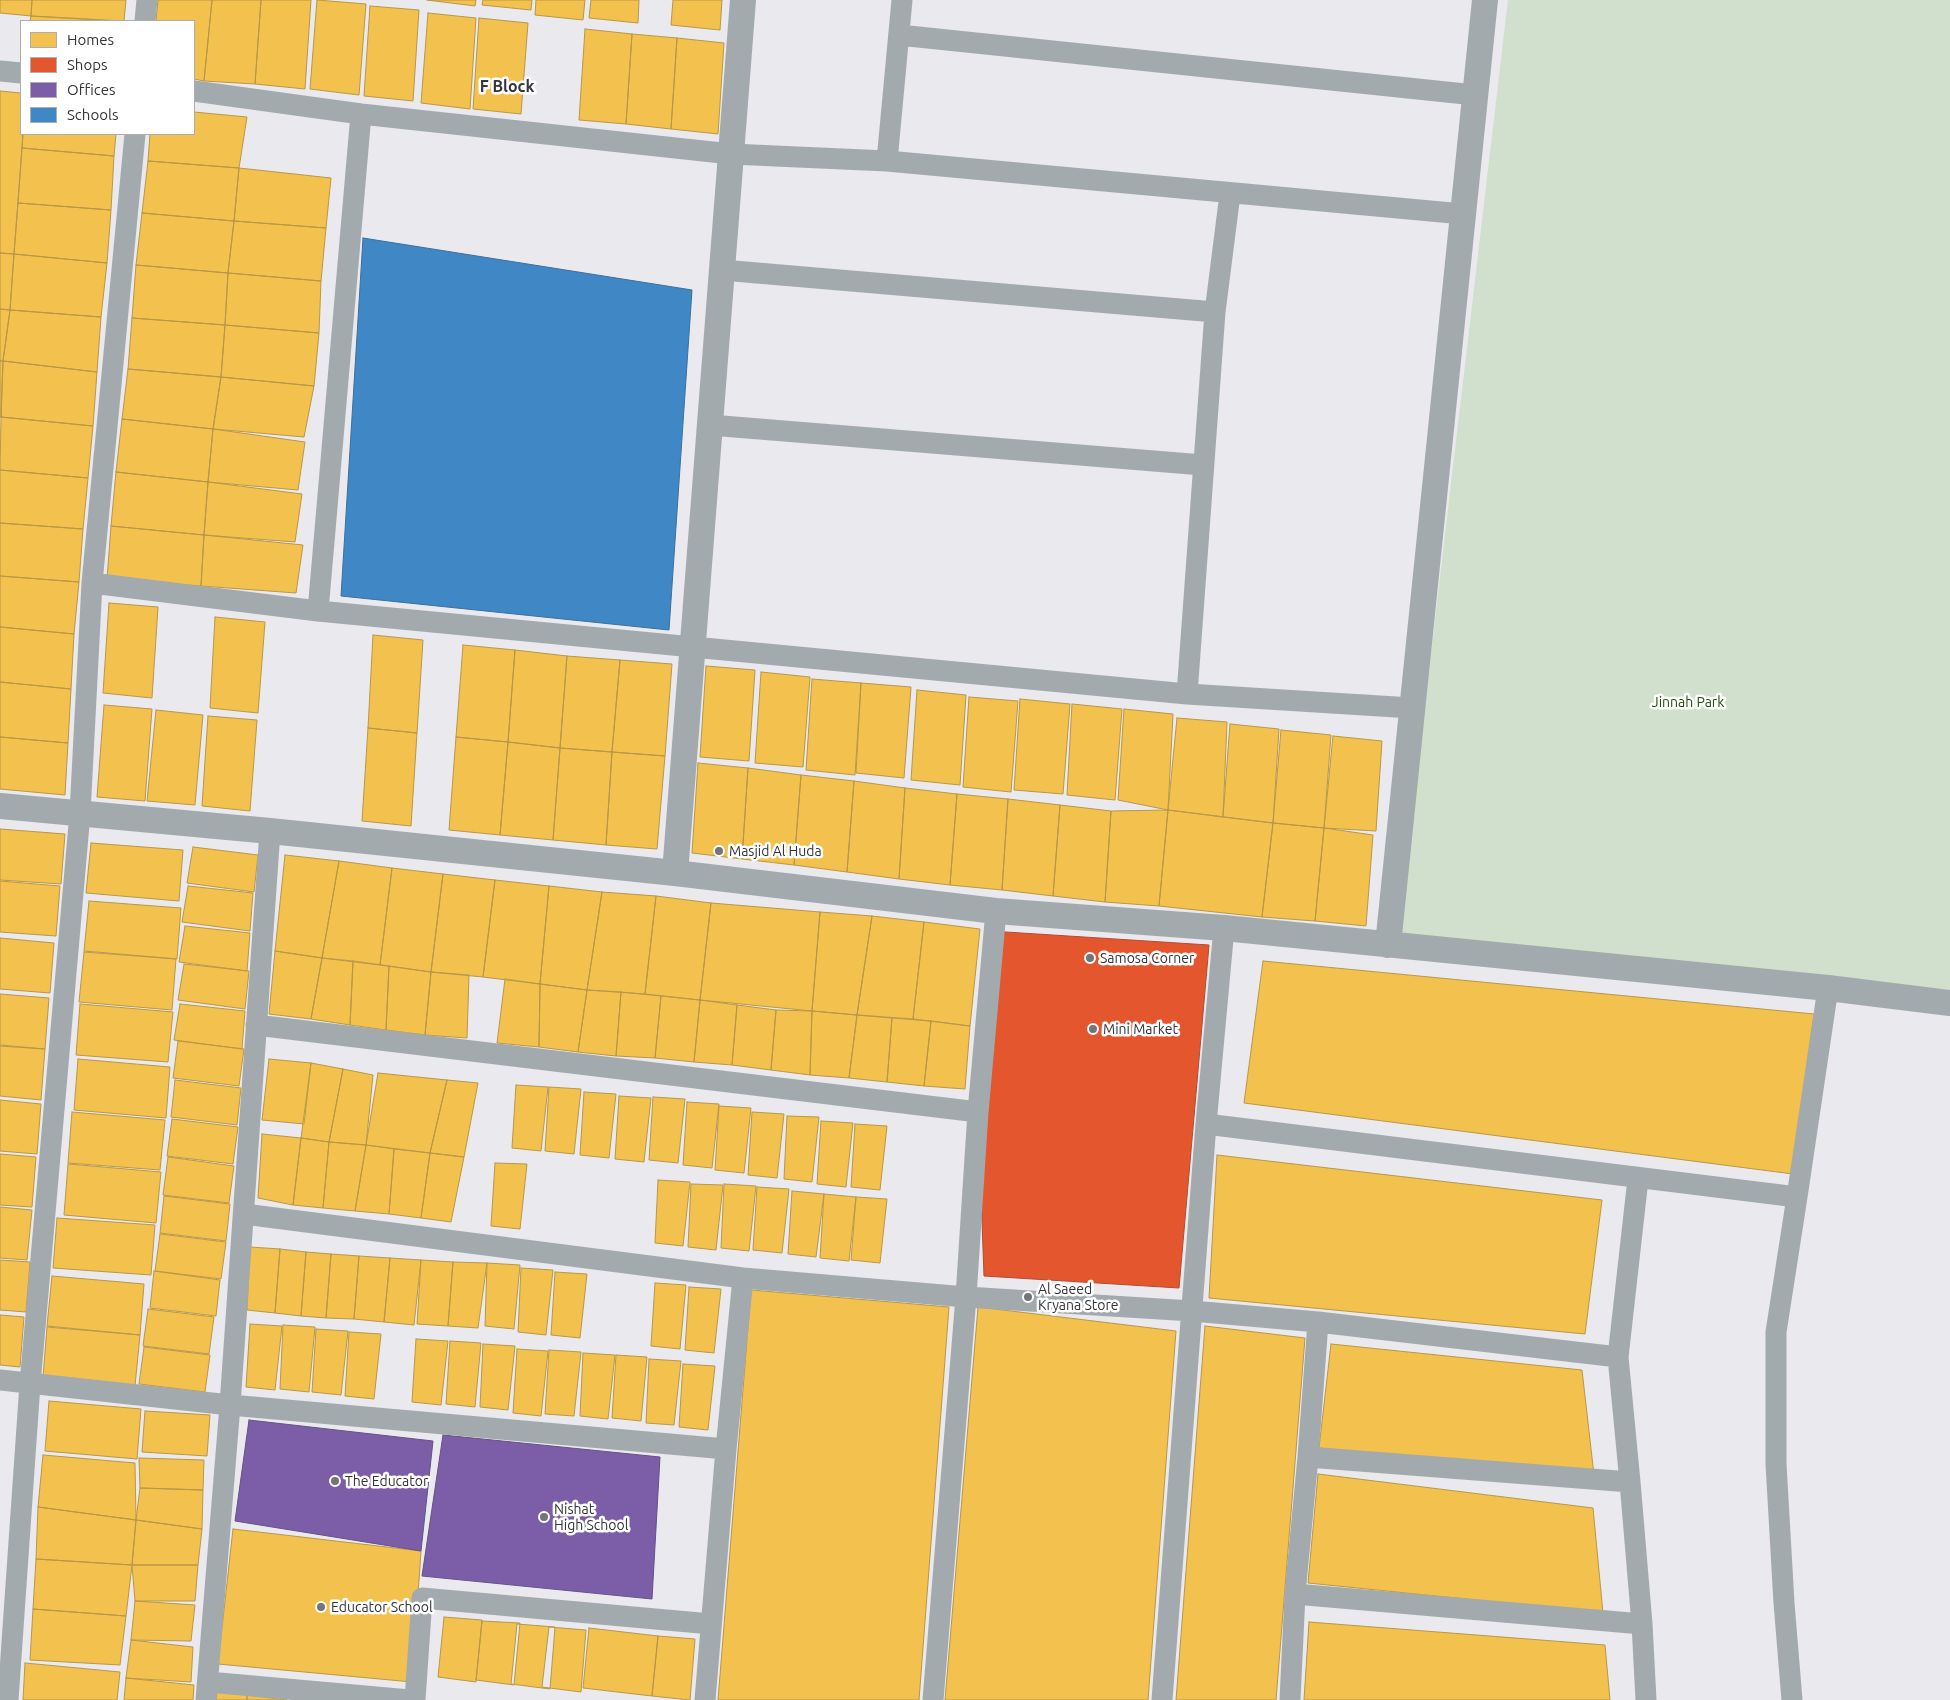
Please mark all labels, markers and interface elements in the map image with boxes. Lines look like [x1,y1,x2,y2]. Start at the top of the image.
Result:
legend [20,20,195,135]
text: Homes [67,31,114,48]
text: Shops [67,56,108,73]
district label: F Block [480,77,534,97]
text: Offices [67,81,115,98]
text: Schools [67,106,118,123]
park label: Jinnah Park [1652,694,1724,710]
place label: Masjid Al Huda [729,843,822,859]
marker: Masjid Al Huda [713,845,725,857]
place label: Samosa Corner [1100,950,1194,966]
marker: Samosa Corner [1084,952,1096,964]
place label: Mini Market [1103,1021,1178,1037]
marker: Mini Market [1087,1023,1099,1035]
place label: Al Saeed Kryana Store [1038,1281,1118,1314]
marker: Al Saeed Kryana Store [1022,1291,1034,1303]
place label: The Educator [345,1473,428,1489]
marker: The Educator [329,1475,341,1487]
place label: Nishat High School [554,1501,628,1534]
marker: Nishat High School [538,1511,550,1523]
place label: Educator School [331,1599,433,1615]
marker: Educator School [315,1601,327,1613]

